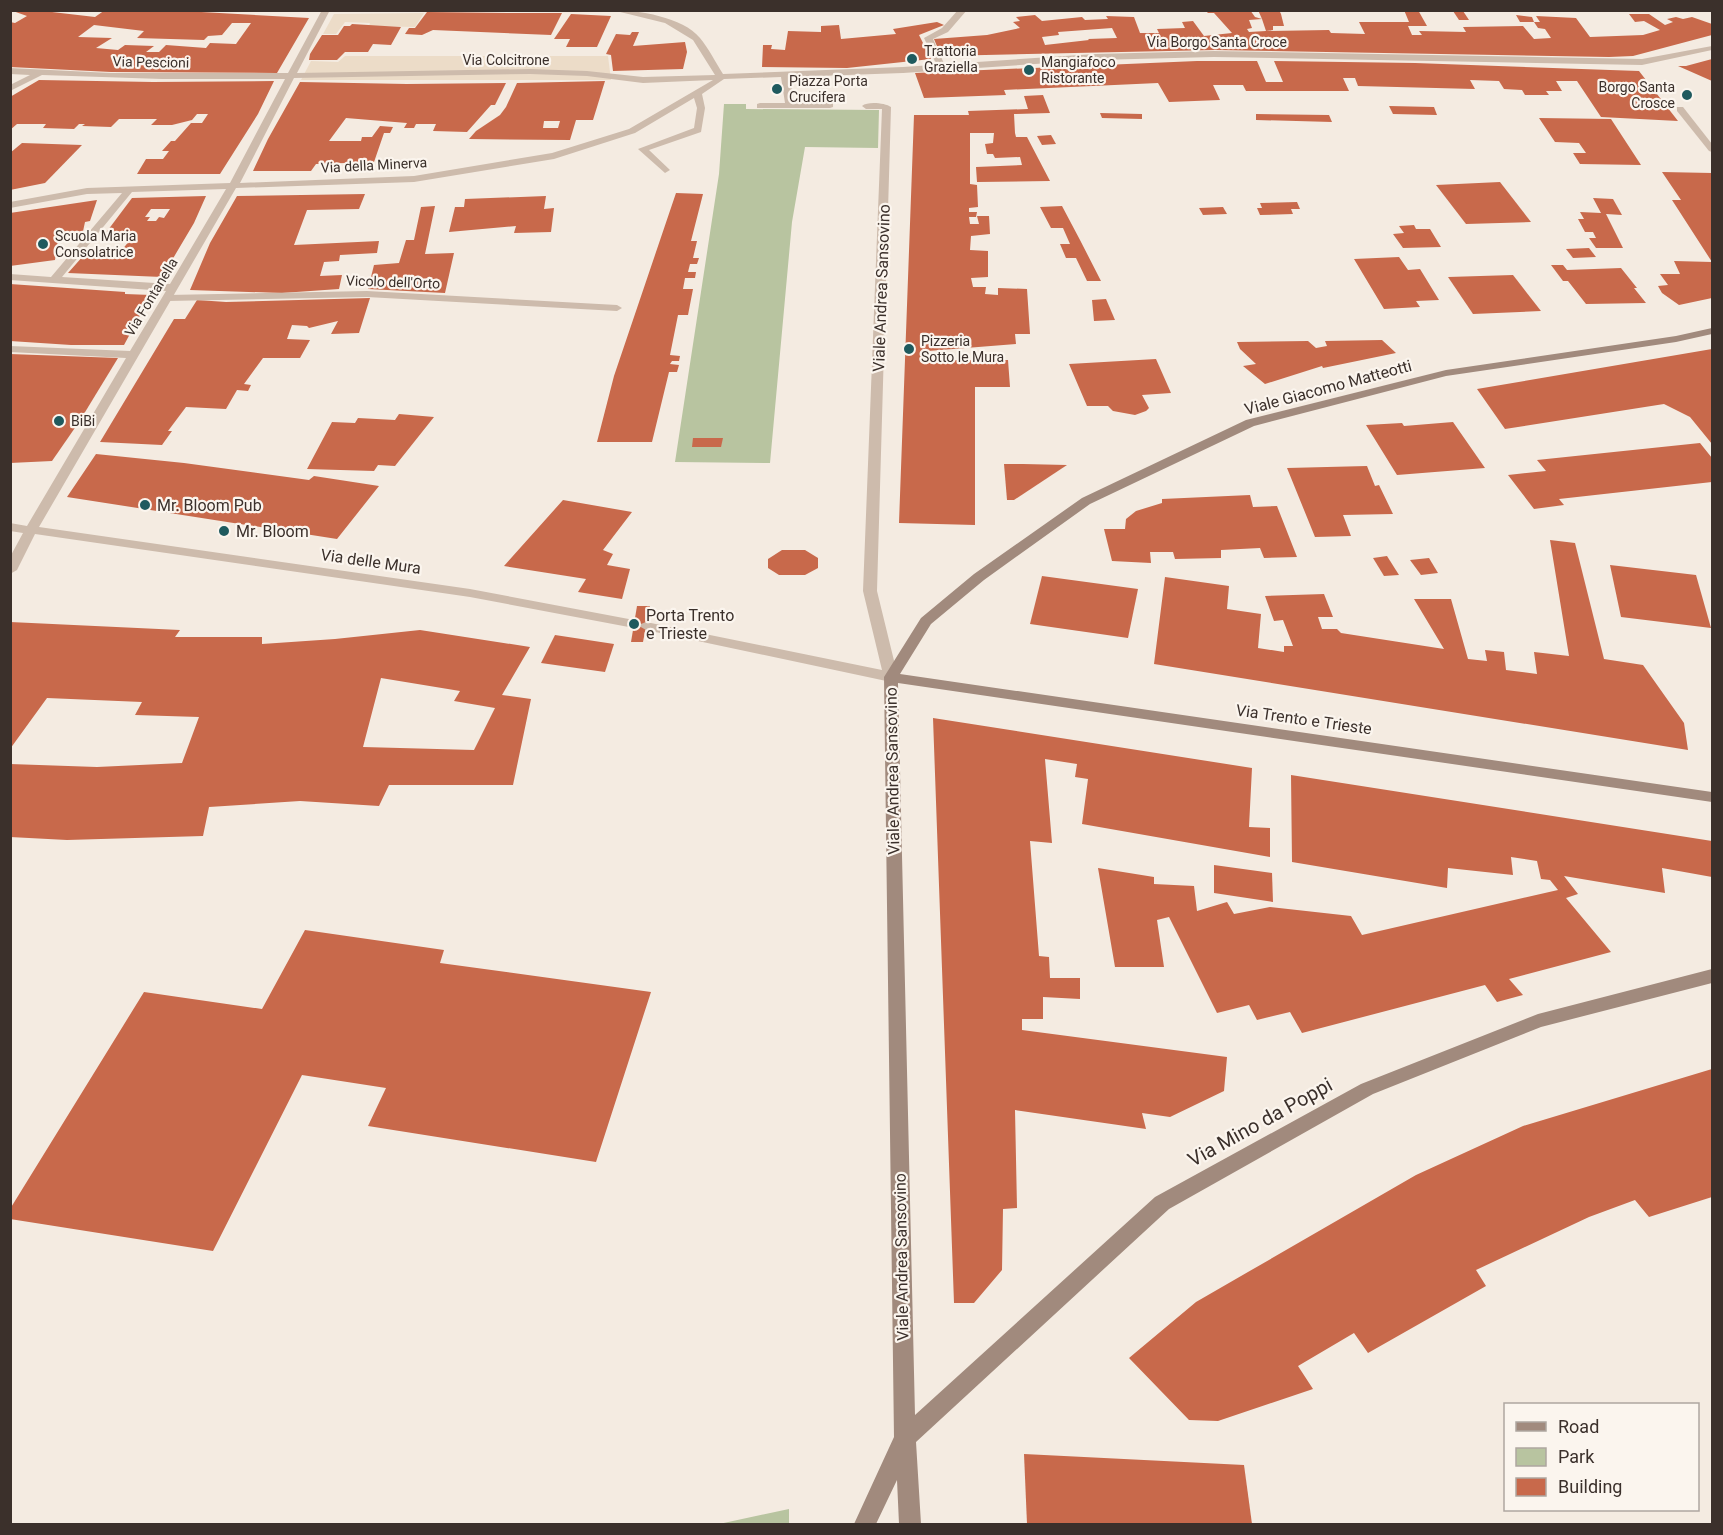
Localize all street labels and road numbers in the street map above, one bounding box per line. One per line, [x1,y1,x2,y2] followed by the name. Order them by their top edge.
[1147,34,1287,50] street label: Via Borgo Santa Croce
[463,52,549,68] street label: Via Colcitrone
[113,53,189,71] street label: Via Pescioni
[320,154,428,176] street label: Via della Minerva
[869,204,894,372] street label: Viale Andrea Sansovino
[121,255,181,339] street label: Via Fontanella
[346,272,440,292] street label: Vicolo dell'Orto
[1242,356,1414,419] street label: Viale Giacomo Matteotti
[320,545,422,578] street label: Via delle Mura
[882,687,903,855] street label: Viale Andrea Sansovino
[1235,701,1373,738] street label: Via Trento e Trieste
[1184,1072,1336,1172] street label: Via Mino da Poppi
[891,1173,912,1341] street label: Viale Andrea Sansovino

